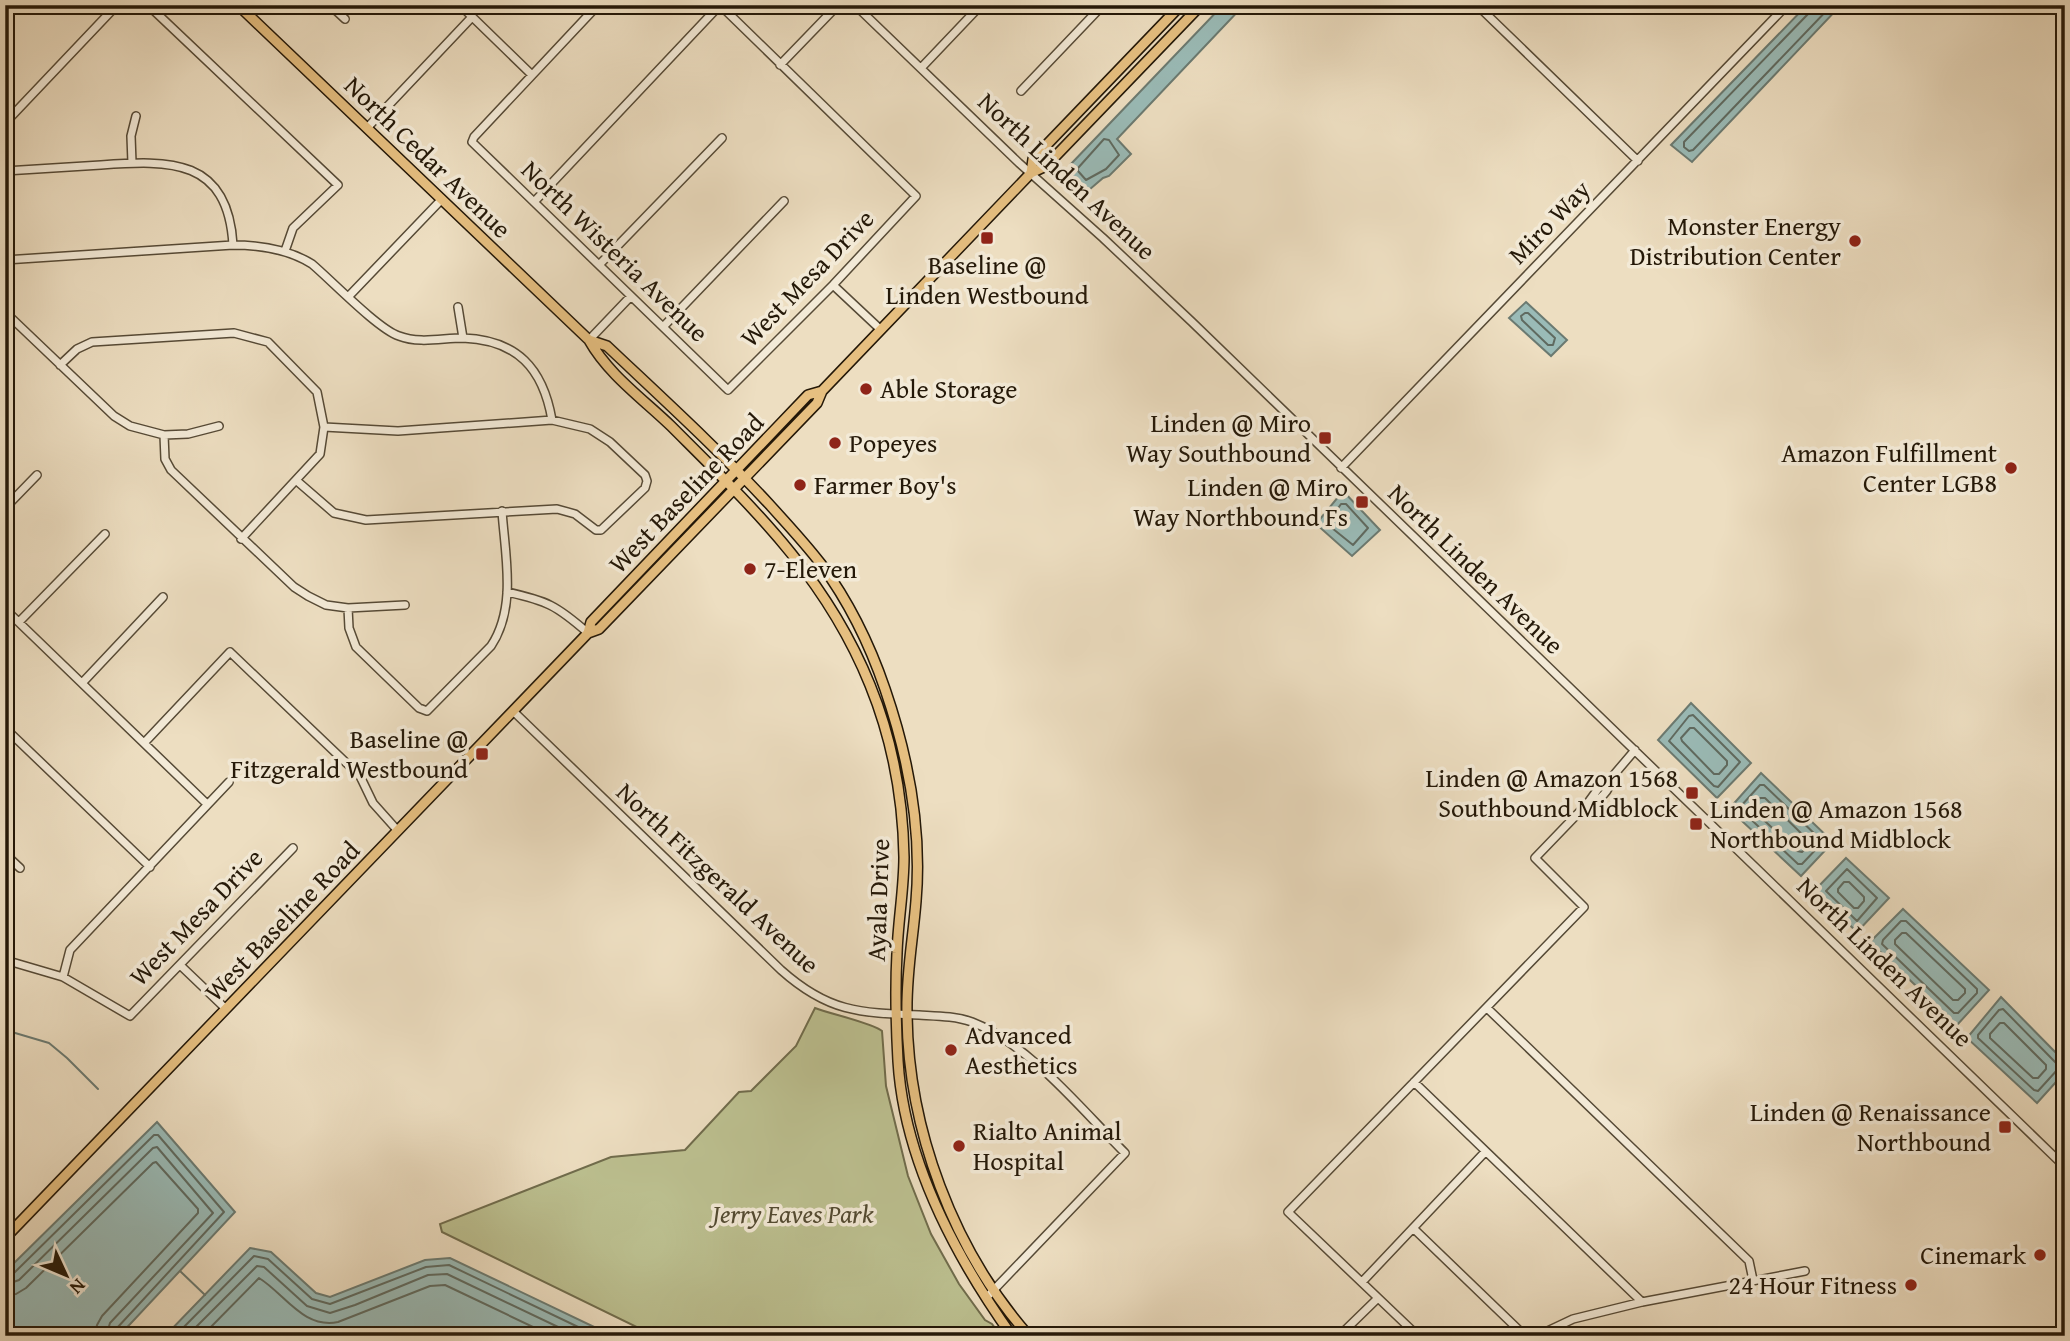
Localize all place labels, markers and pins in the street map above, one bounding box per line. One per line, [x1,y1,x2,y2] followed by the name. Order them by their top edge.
[1630,206,1841,275] place label: Monster Energy Distribution Center
[979,230,995,246] marker: Baseline @ Linden Westbound
[1847,233,1863,249] marker: Monster Energy Distribution Center
[885,245,1089,314] place label: Baseline @ Linden Westbound
[880,369,1017,408] place label: Able Storage
[858,381,874,397] marker: Able Storage
[1126,403,1311,472] place label: Linden @ Miro Way Southbound
[849,423,937,462] place label: Popeyes
[1317,430,1333,446] marker: Linden @ Miro Way Southbound
[1781,433,1997,502] place label: Amazon Fulfillment Center LGB8
[827,435,843,451] marker: Popeyes
[2003,460,2019,476] marker: Amazon Fulfillment Center LGB8
[814,465,957,504] place label: Farmer Boy's
[1133,467,1348,536] place label: Linden @ Miro Way Northbound Fs
[792,477,808,493] marker: Farmer Boy's
[1354,494,1370,510] marker: Linden @ Miro Way Northbound Fs
[764,549,858,588] place label: 7-Eleven
[742,561,758,577] marker: 7-Eleven
[231,719,468,788] place label: Baseline @ Fitzgerald Westbound
[474,746,490,762] marker: Baseline @ Fitzgerald Westbound
[1425,758,1679,827] place label: Linden @ Amazon 1568 Southbound Midblock
[1684,785,1700,801] marker: Linden @ Amazon 1568 Southbound Midblock
[1710,789,1963,858] place label: Linden @ Amazon 1568 Northbound Midblock
[1688,816,1704,832] marker: Linden @ Amazon 1568 Northbound Midblock
[965,1015,1078,1084] place label: Advanced Aesthetics
[943,1042,959,1058] marker: Advanced Aesthetics
[1750,1092,1991,1161] place label: Linden @ Renaissance Northbound
[973,1111,1122,1180] place label: Rialto Animal Hospital
[1997,1119,2013,1135] marker: Linden @ Renaissance Northbound
[951,1138,967,1154] marker: Rialto Animal Hospital
[1920,1235,2027,1274] place label: Cinemark
[2032,1247,2048,1263] marker: Cinemark
[1729,1265,1897,1304] place label: 24 Hour Fitness
[1903,1277,1919,1293] marker: 24 Hour Fitness

